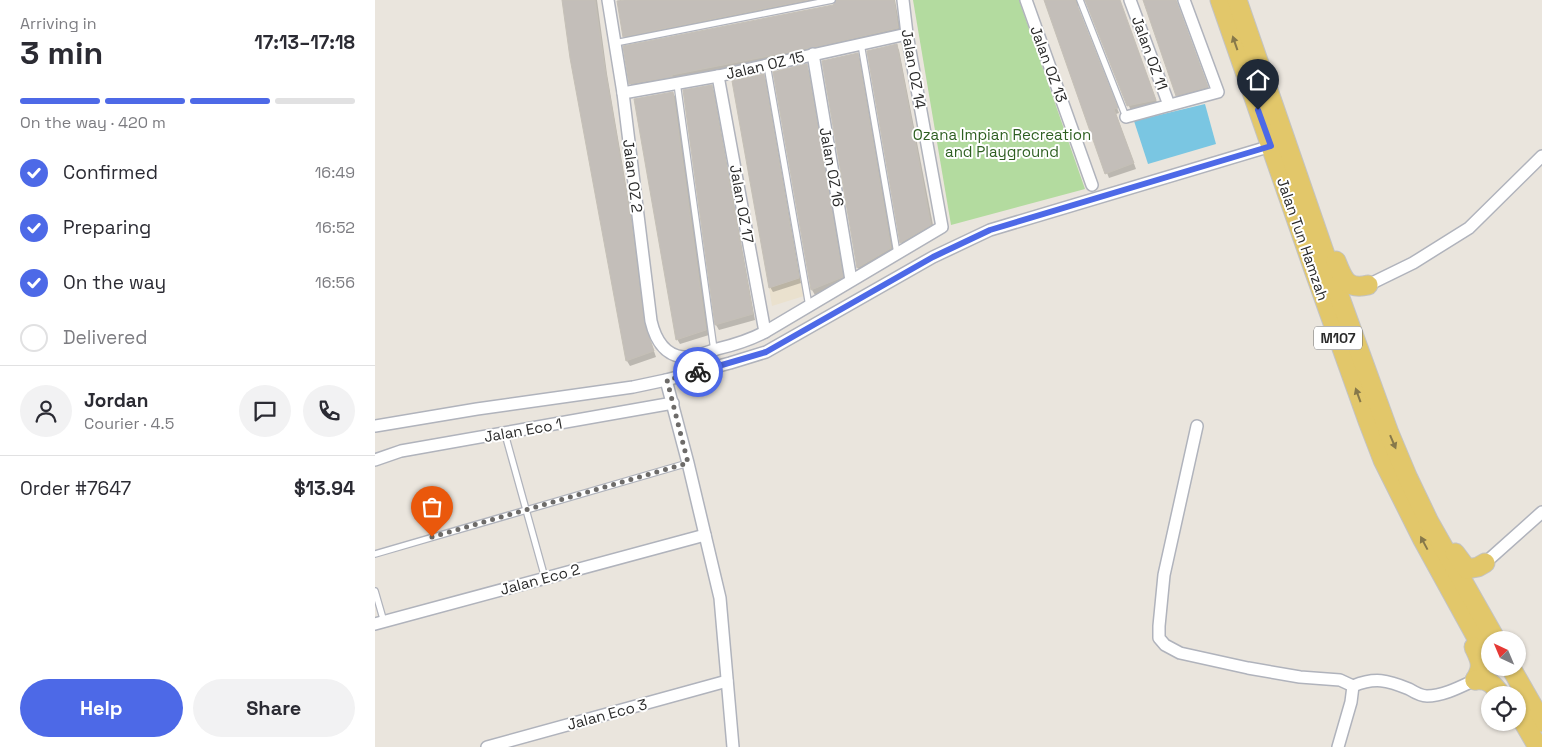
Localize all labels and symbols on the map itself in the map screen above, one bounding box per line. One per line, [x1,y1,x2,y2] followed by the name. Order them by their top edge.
[1128,13,1172,93] street label: Jalan OZ 11
[1026,23,1072,105] street label: Jalan OZ 13
[898,28,930,110] street label: Jalan OZ 14
[1231,35,1239,50] one-way arrow
[724,47,806,83] street label: Jalan OZ 15
[1237,59,1279,110] pin
[913,125,1091,161] park label: Ozana Impian Recreation and Playground
[816,126,848,208] street label: Jalan OZ 16
[619,138,647,214] street label: Jalan OZ 2
[726,163,758,245] street label: Jalan OZ 17
[1273,175,1333,303] street label: Jalan Tun Hamzah
[1314,326,1362,349] road number: M107
[673,347,723,397] courier
[1354,387,1361,402] one-way arrow
[482,414,564,446] street label: Jalan Eco 1
[1389,435,1397,449] one-way arrow
[411,486,453,537] pin
[1420,536,1428,550] one-way arrow
[498,559,582,599] street label: Jalan Eco 2
[1481,631,1526,676] north arrow
[565,694,649,734] street label: Jalan Eco 3

